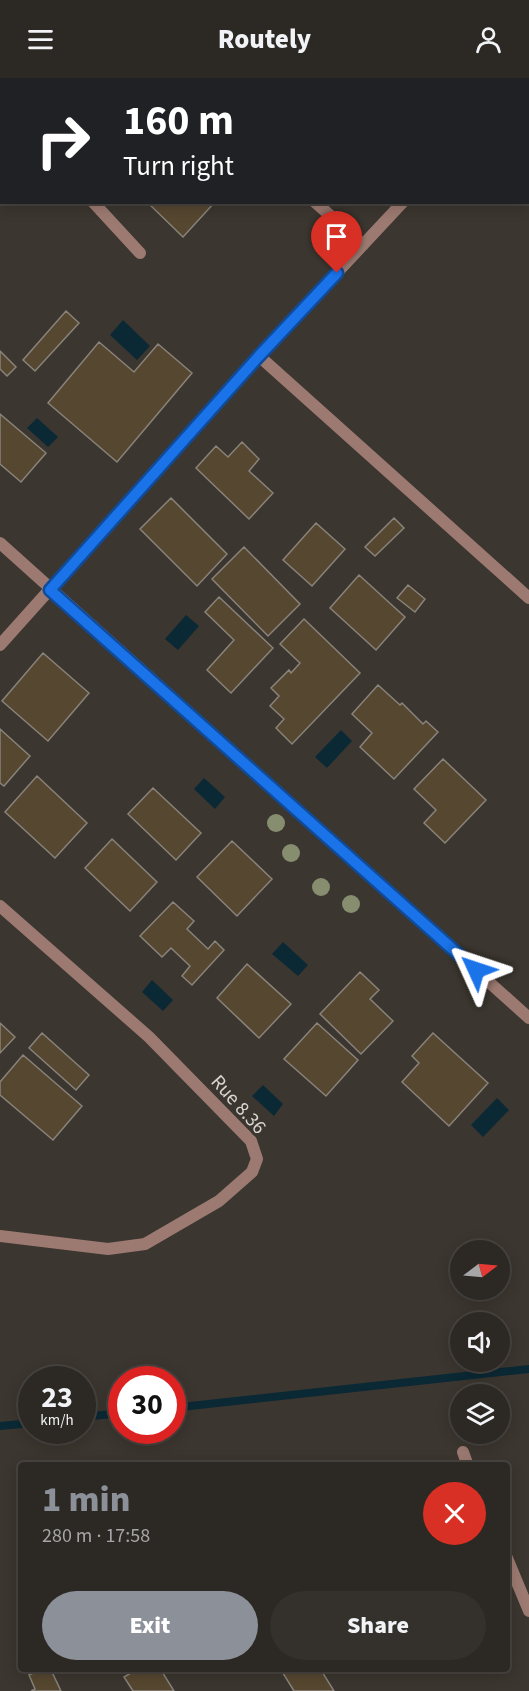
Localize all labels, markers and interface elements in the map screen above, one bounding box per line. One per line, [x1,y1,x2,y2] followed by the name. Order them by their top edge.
[218,20,311,59] text: Routely
[24,23,57,56] icon: menu
[472,23,505,56] icon: person
[123,91,234,151] text: 160 m
[24,102,102,180] icon: right
[123,147,234,186] text: Turn right
[311,211,362,273] pin
[320,220,353,253] icon: arrive
[444,938,508,1002] position arrow
[204,1069,272,1140] street label: Rue 8.36
[450,1240,510,1300] north arrow
[450,1240,510,1444] map controls
[450,1312,510,1372] button: sound
[108,1366,186,1444] speed limit sign: 30
[41,1376,73,1419] text: 23
[450,1384,510,1444] button: layers
[40,1410,74,1431] text: km/h
[42,1474,130,1525] text: 1 min
[423,1482,486,1545] button: close
[42,1522,150,1550] text: 280 m · 17:58
[42,1591,258,1660] button: Exit
[270,1591,486,1660] button: Share

